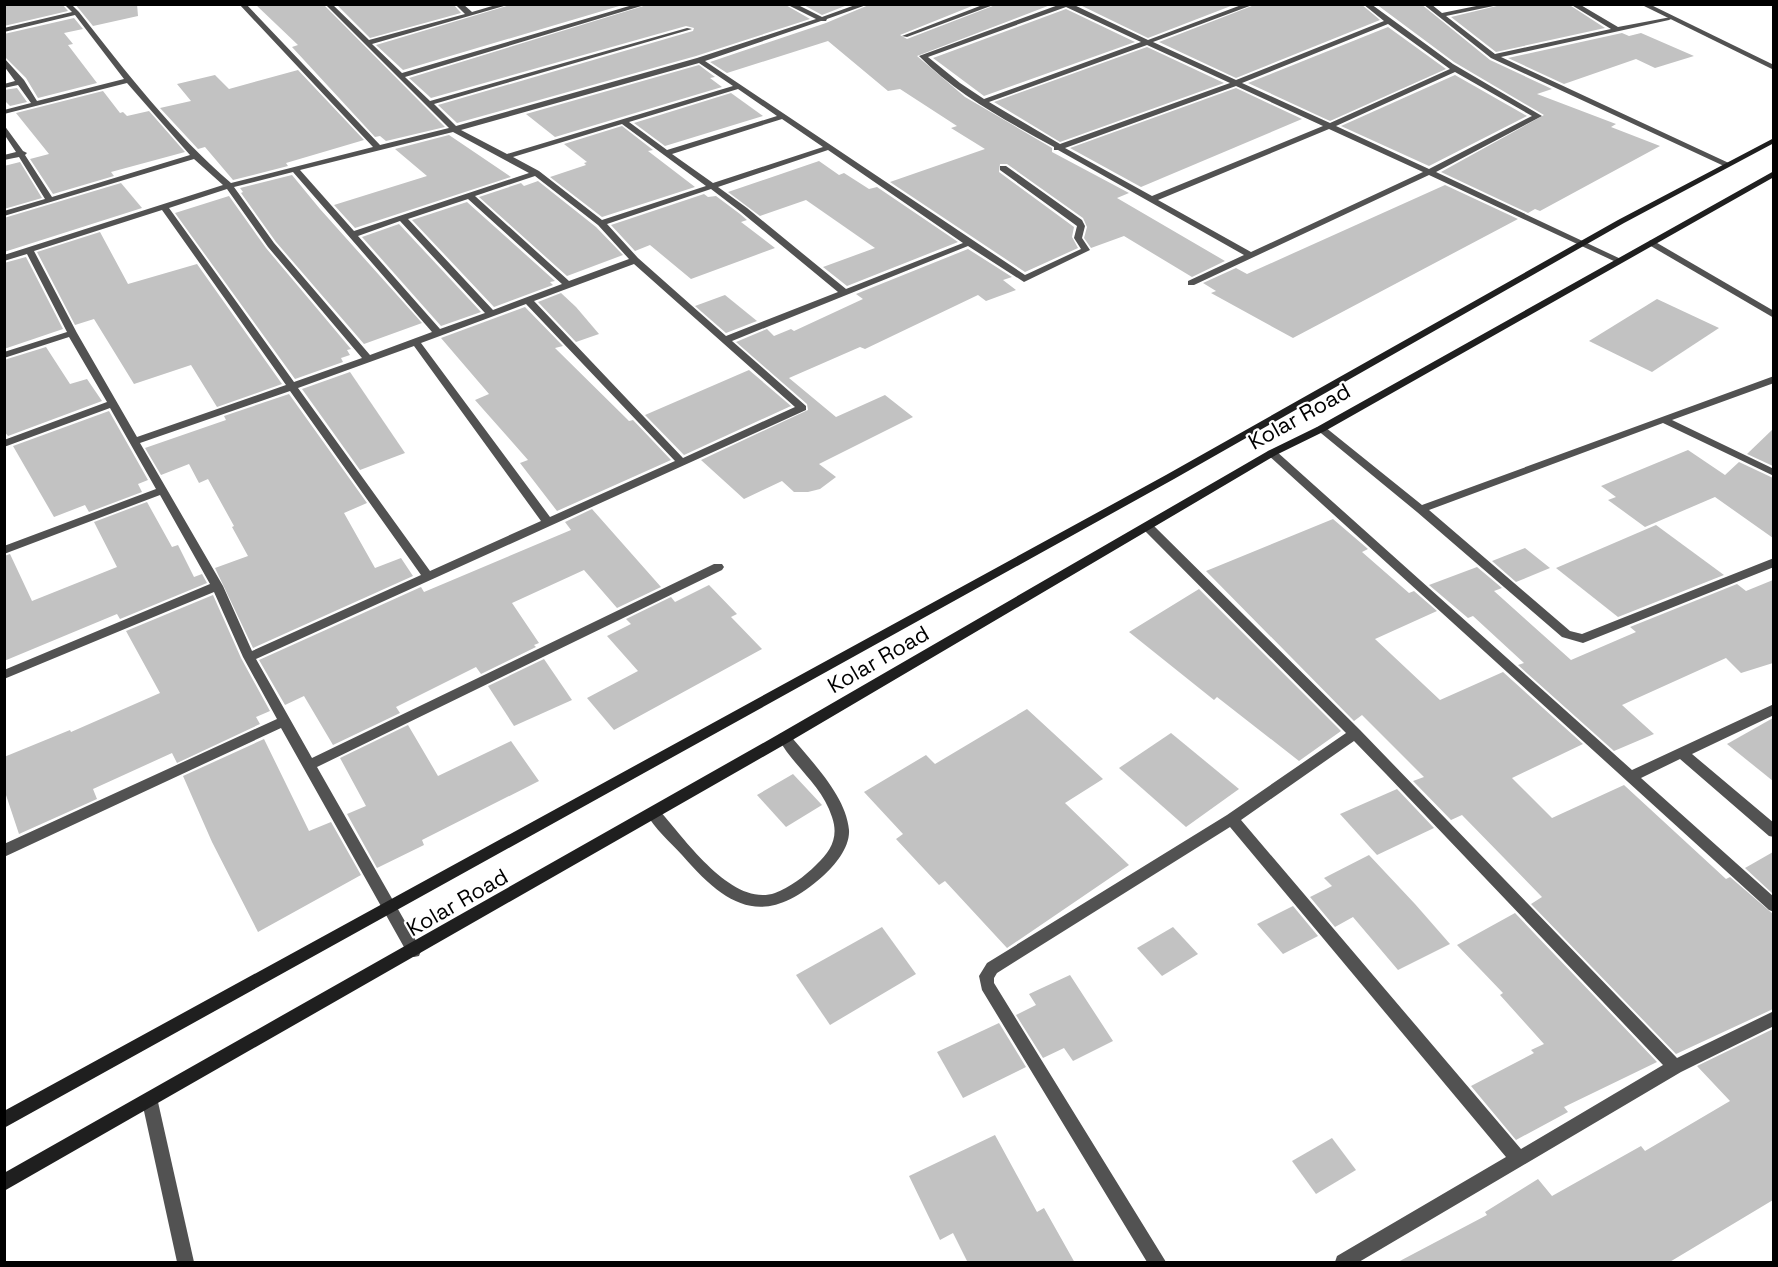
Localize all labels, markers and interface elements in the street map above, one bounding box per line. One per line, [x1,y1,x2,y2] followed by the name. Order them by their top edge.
[1243,376,1355,456] street label: Kolar Road
[822,619,934,699] street label: Kolar Road
[401,862,513,942] street label: Kolar Road

